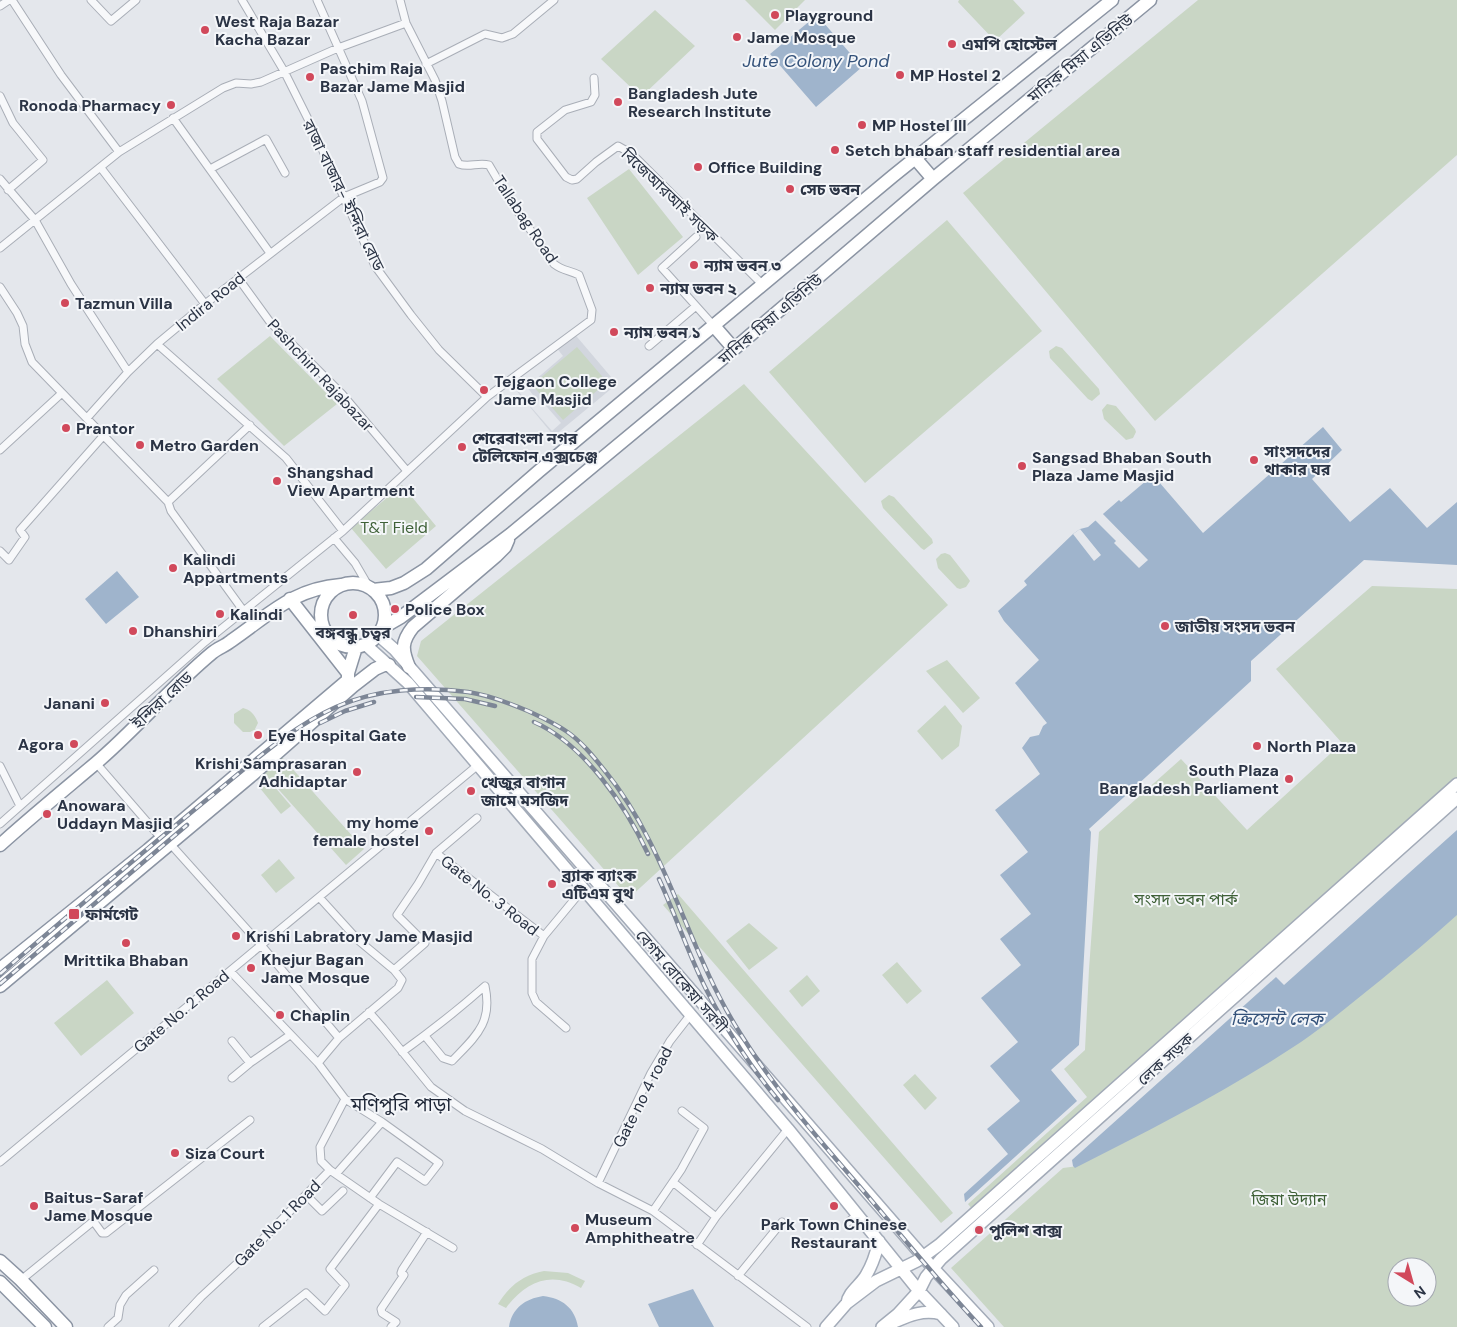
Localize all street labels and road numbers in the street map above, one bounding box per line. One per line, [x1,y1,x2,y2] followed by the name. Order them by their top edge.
[1022,9,1138,108] street label: মানিক মিয়া এভিনিউ
[297,115,390,275] street label: রাজা বাজার- ইন্দিরা রোড
[616,143,723,248] street label: বিজেআরআই সড়ক
[489,171,563,267] street label: Tallabag Road
[171,267,249,336] street label: Indira Road
[713,269,827,370] street label: মানিক মিয়া এভিনিউ
[263,314,378,436] street label: Pashchim Rajabazar
[127,667,198,734] street label: ইন্দিরা রোড
[436,851,543,940] street label: Gate No. 3 Road
[631,925,733,1038] street label: বেগম রোকেয়া সরণী
[129,965,234,1058] street label: Gate No. 2 Road
[1133,1028,1199,1090] street label: লেক সড়ক
[608,1043,677,1151] street label: Gate no 4 road
[229,1175,325,1271] street label: Gate No. 1 Road

